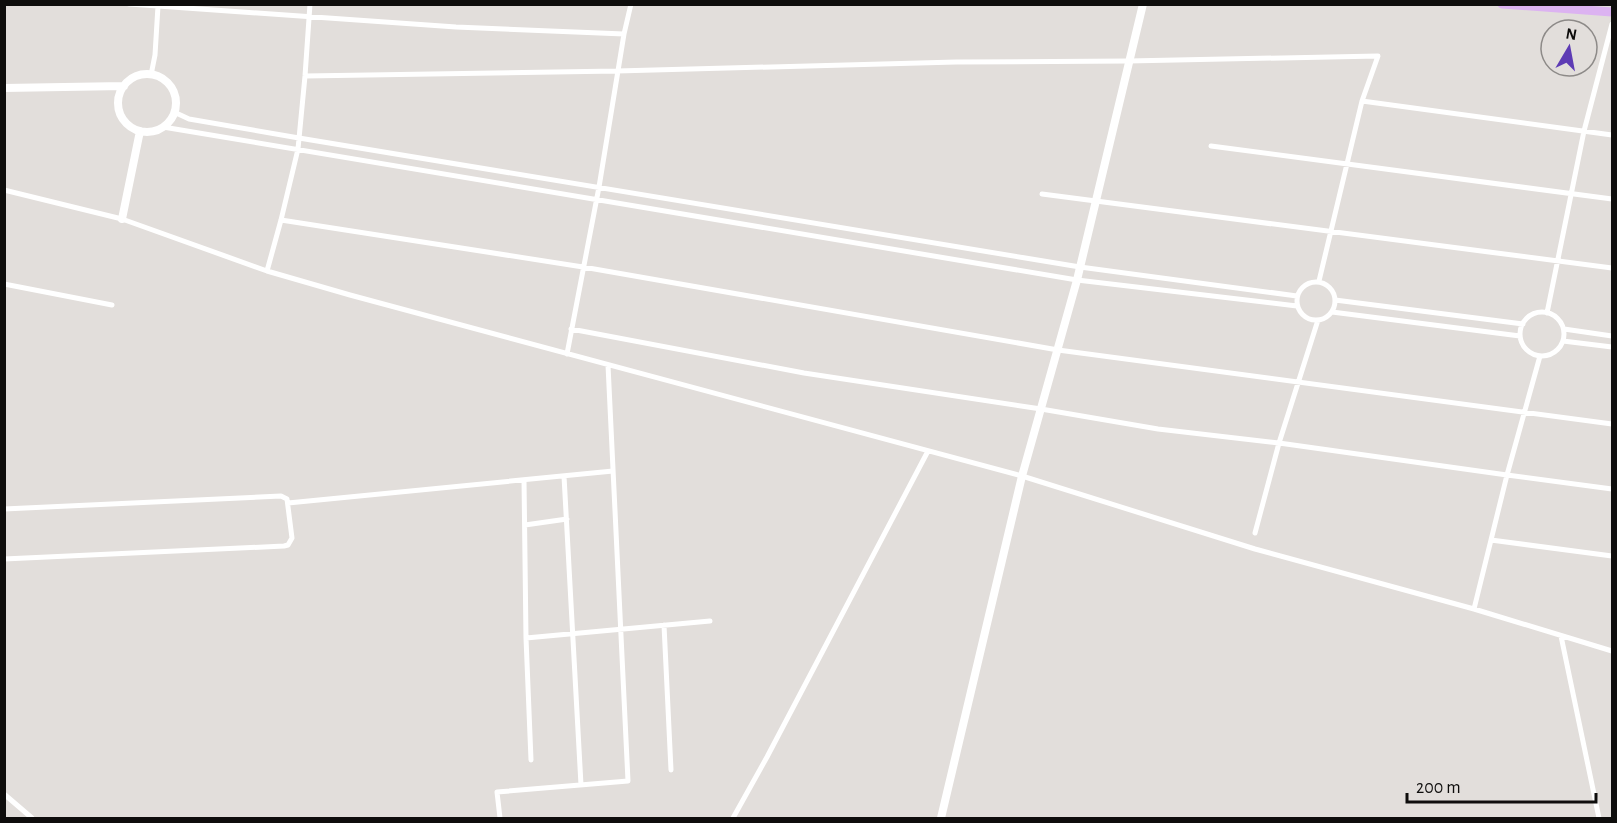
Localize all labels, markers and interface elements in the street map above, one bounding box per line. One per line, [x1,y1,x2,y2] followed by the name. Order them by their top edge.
[1539,18,1599,78] north arrow
[1565,25,1578,43] text: N
[1407,766,1596,804] scale bar
[1416,779,1461,797] text: 200 m

